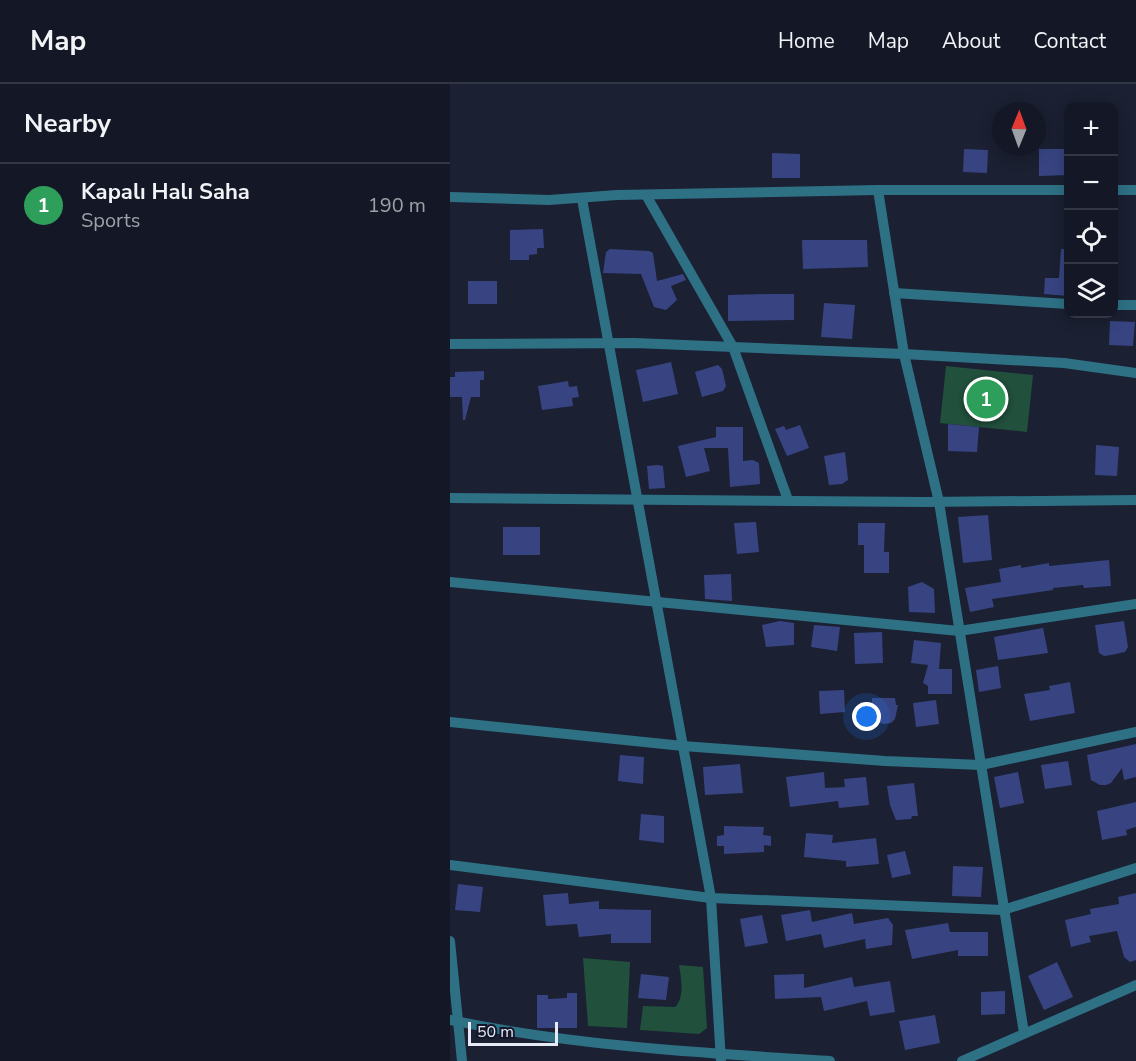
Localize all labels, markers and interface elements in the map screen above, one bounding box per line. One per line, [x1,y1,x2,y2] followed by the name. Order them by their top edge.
[30,22,86,60] text: Map
[778,27,835,55] text: Home
[868,27,909,55] text: Map
[942,27,1000,55] text: About
[1033,27,1106,55] text: Contact
[992,102,1046,156] north arrow
[1064,102,1118,318] map controls
[1064,102,1118,156] button: +
[24,106,111,141] text: Nearby
[1064,156,1118,210] button: −
[81,177,250,207] text: Kapalı Halı Saha
[38,192,50,219] text: 1
[368,192,426,219] text: 190 m
[81,207,140,234] text: Sports
[1064,210,1118,264] button: locate
[1064,264,1118,318] button: layers
[966,376,1006,422] pin: 1
[852,702,881,731] your location
[468,1019,558,1046] scale bar
[477,1021,514,1043] text: 50 m

